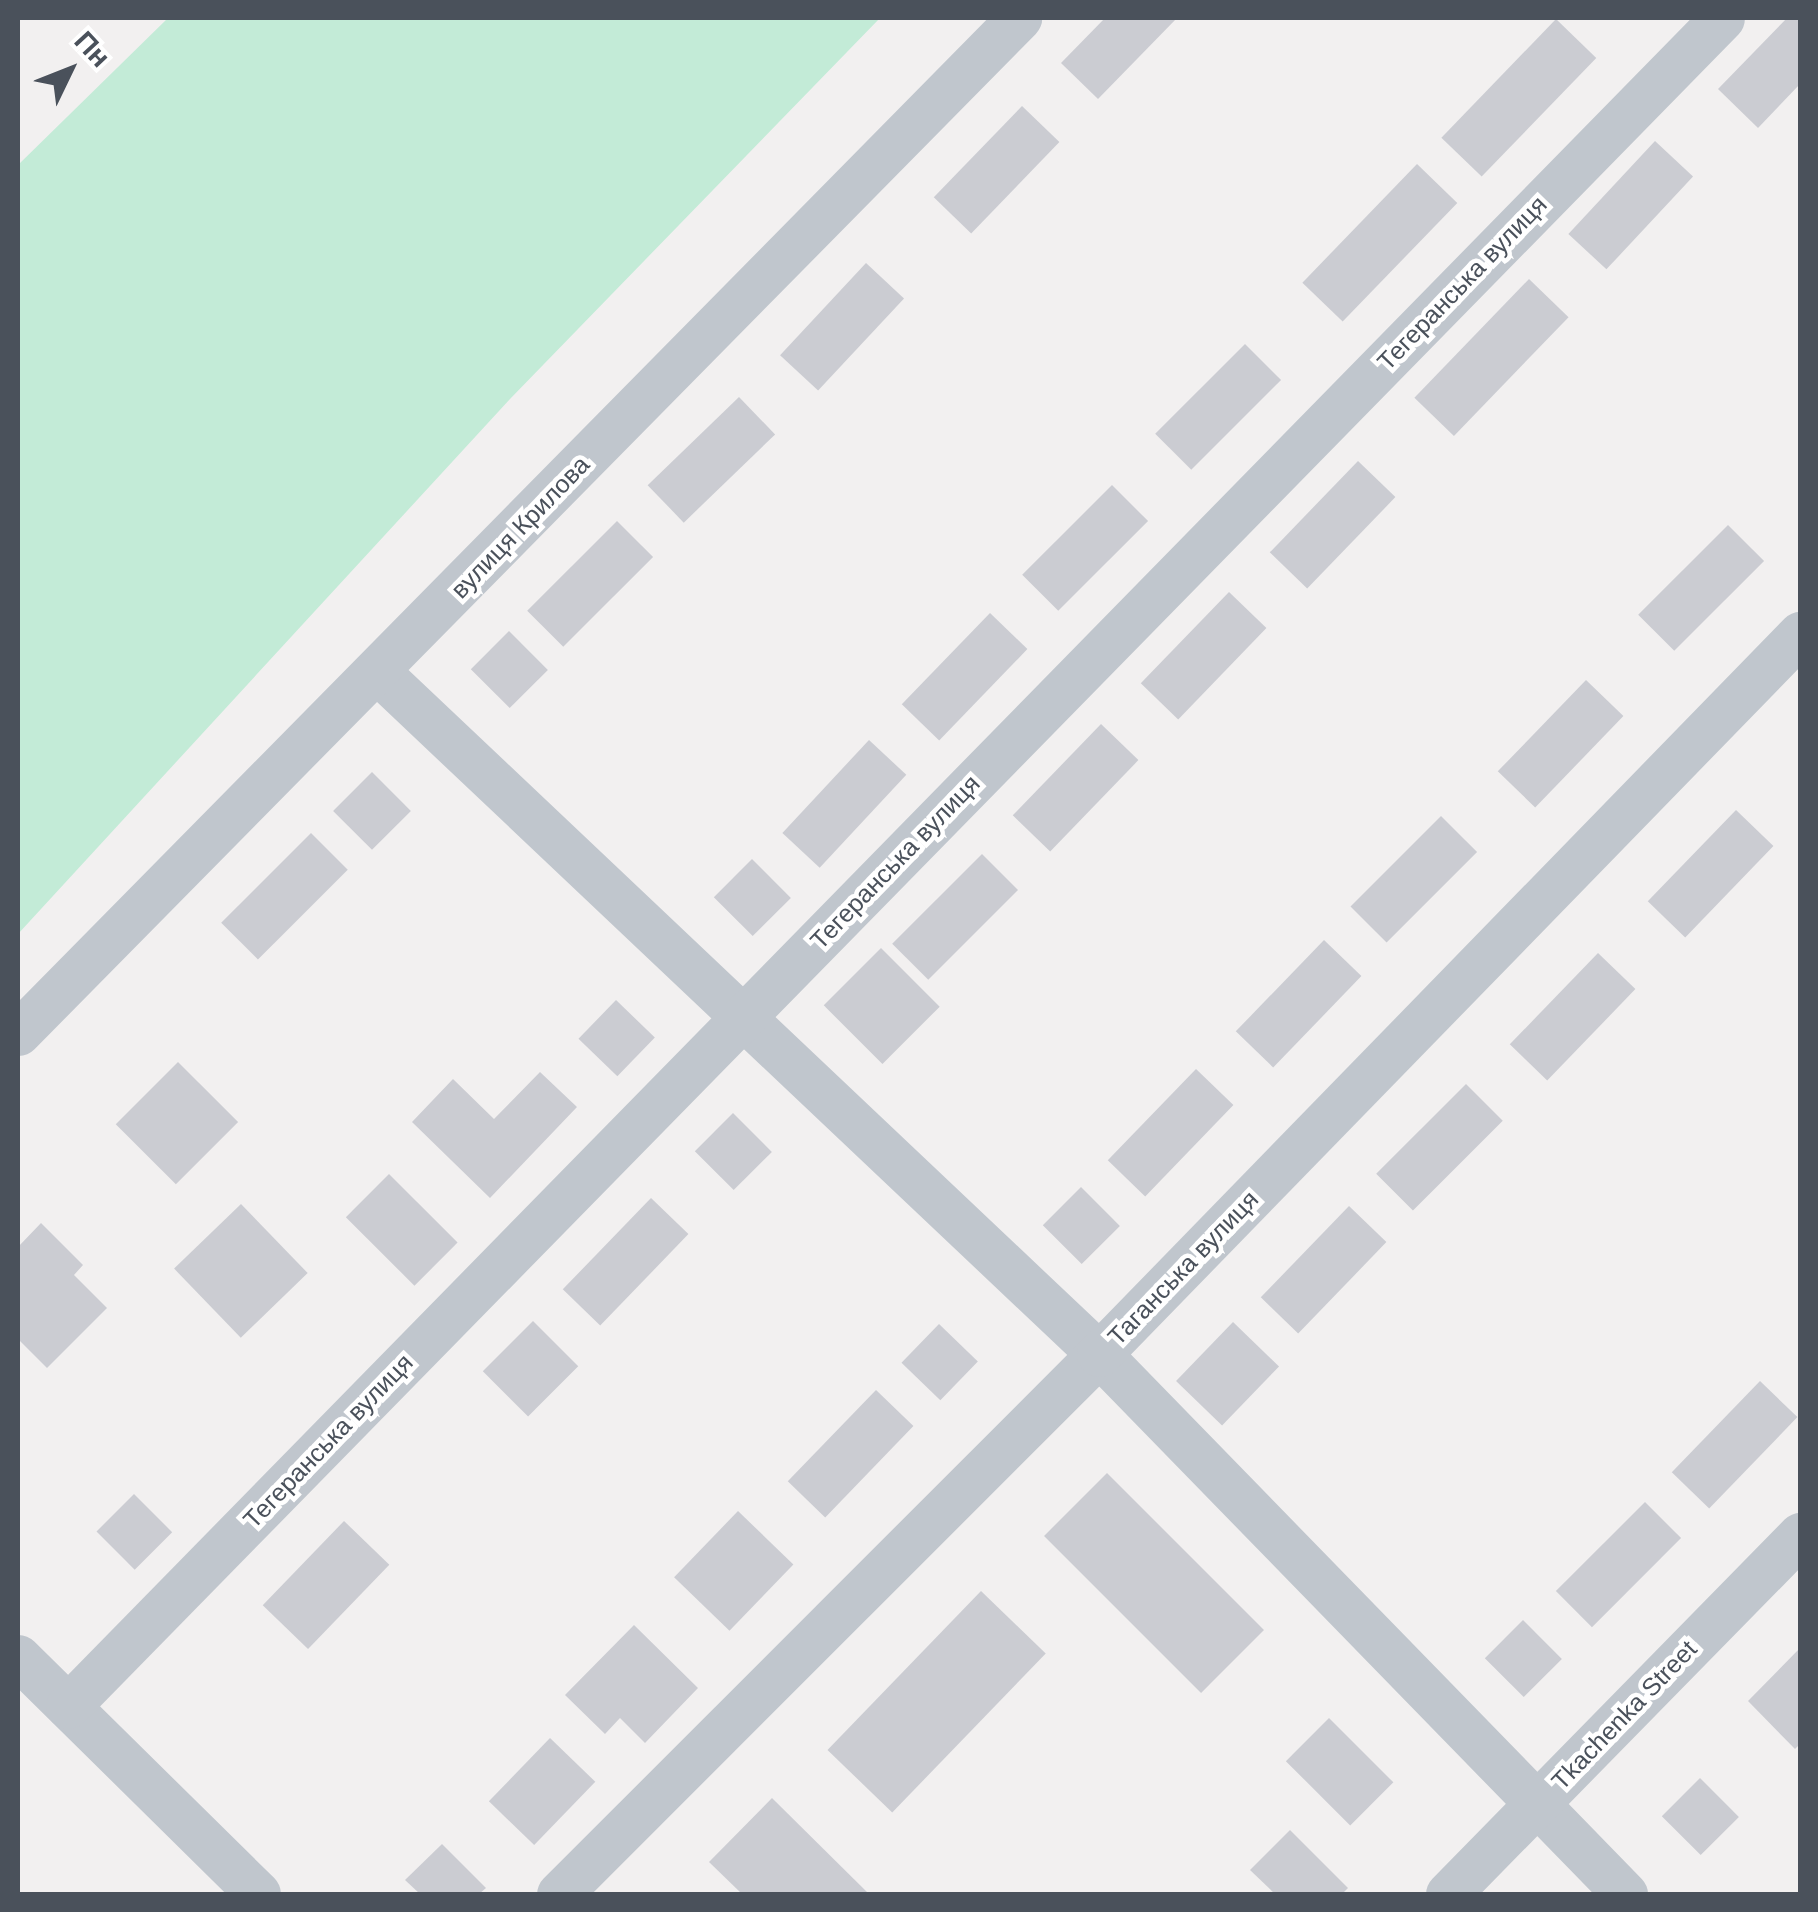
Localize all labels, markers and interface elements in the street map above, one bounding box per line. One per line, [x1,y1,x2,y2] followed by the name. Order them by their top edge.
[20,20,120,120] north arrow
[68,25,116,73] text: Пн
[1371,190,1553,376] street label: Тегеранська вулиця
[445,450,595,604] street label: вулиця Крилова
[804,769,986,955] street label: Тегеранська вулиця
[1102,1184,1264,1352] street label: Таганська вулиця
[237,1348,419,1534] street label: Тегеранська вулиця
[1545,1634,1703,1796] street label: Tkachenka Street

